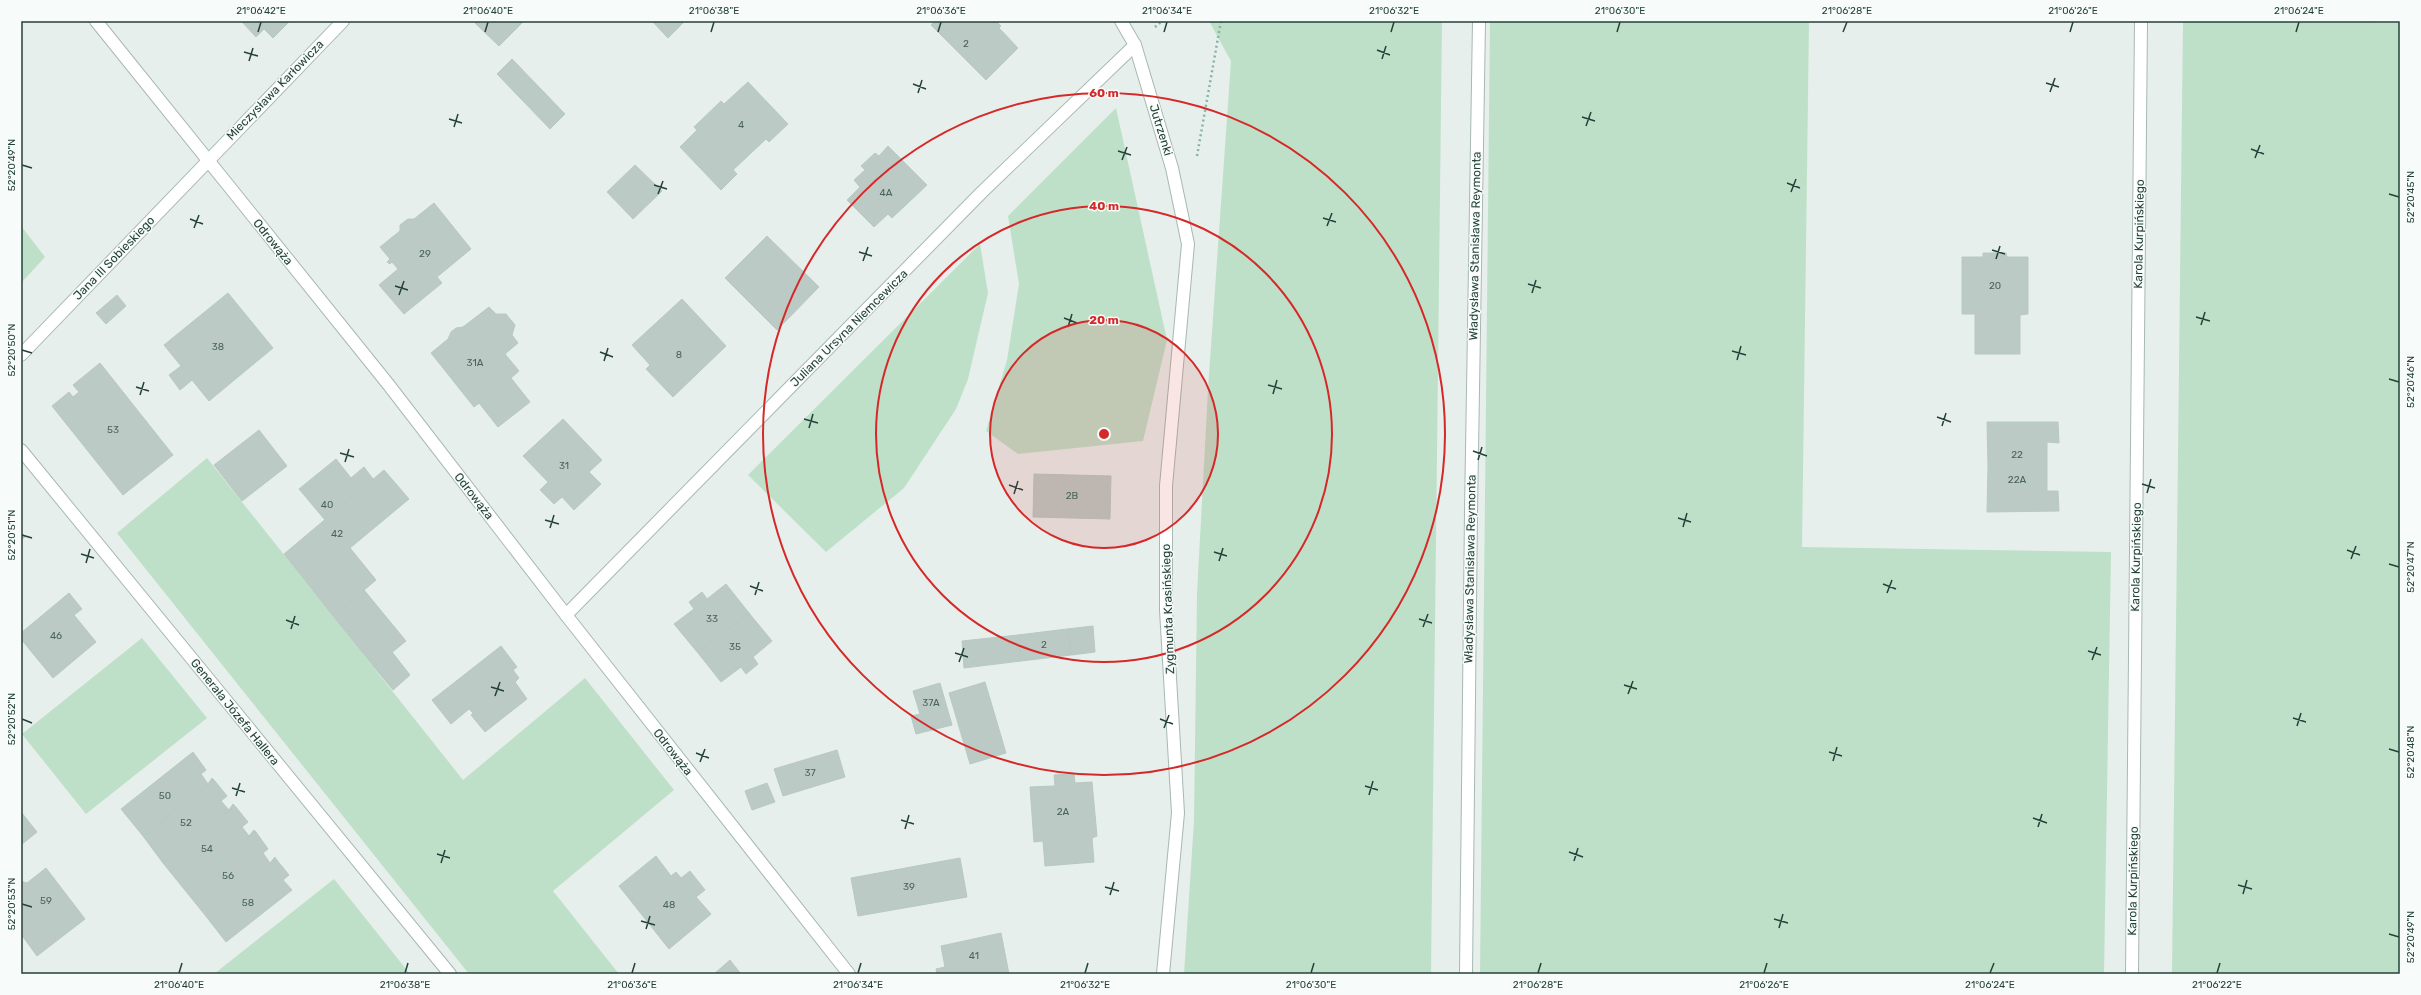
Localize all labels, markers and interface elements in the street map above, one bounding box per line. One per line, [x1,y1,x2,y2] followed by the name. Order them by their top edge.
[236,5,286,17] text: 21°06'42"E
[463,5,513,17] text: 21°06'40"E
[689,5,739,17] text: 21°06'38"E
[916,5,966,17] text: 21°06'36"E
[1142,5,1192,17] text: 21°06'34"E
[1369,5,1419,17] text: 21°06'32"E
[1595,5,1645,17] text: 21°06'30"E
[1822,5,1872,17] text: 21°06'28"E
[2048,5,2098,17] text: 21°06'26"E
[2274,5,2324,17] text: 21°06'24"E
[224,37,326,143] street label: Mieczysława Karłowicza
[963,38,969,50] house number: 2
[1089,86,1119,100] text: 60 m
[1147,103,1175,158] street label: Jutrzenki
[738,119,744,131] house number: 4
[6,139,18,191] text: 52°20'49"N
[1466,151,1484,341] street label: Władysława Stanisława Reymonta
[2405,171,2417,223] text: 52°20'45"N
[2131,179,2147,289] street label: Karola Kurpińskiego
[880,187,893,199] house number: 4A
[1089,199,1119,213] text: 40 m
[70,213,158,303] street label: Jana III Sobieskiego
[250,216,296,268] street label: Odrowąża
[419,248,431,260] house number: 29
[787,266,911,390] street label: Juliana Ursyna Niemcewicza
[1989,280,2001,292] house number: 20
[1089,313,1119,327] text: 20 m
[6,323,18,377] text: 52°20'50"N
[212,341,224,353] house number: 38
[676,349,682,361] house number: 8
[2405,356,2417,408] text: 52°20'46"N
[467,357,484,369] house number: 31A
[107,424,119,436] house number: 53
[1097,427,1111,441] centre of rings
[2011,449,2023,461] house number: 22
[559,460,569,472] house number: 31
[451,470,497,522] street label: Odrowąża
[1461,474,1479,664] street label: Władysława Stanisława Reymonta
[2008,474,2027,486] house number: 22A
[1066,490,1079,502] house number: 2B
[321,499,333,511] house number: 40
[2128,502,2144,612] street label: Karola Kurpińskiego
[6,510,18,560] text: 52°20'51"N
[331,528,343,540] house number: 42
[2405,541,2417,593] text: 52°20'47"N
[1159,543,1177,674] street label: Zygmunta Krasińskiego
[706,613,718,625] house number: 33
[50,630,62,642] house number: 46
[1041,639,1047,651] house number: 2
[729,641,741,653] house number: 35
[188,656,282,768] street label: Generała Józefa Hallera
[6,693,18,745] text: 52°20'52"N
[922,697,940,709] house number: 37A
[650,726,696,778] street label: Odrowąża
[2405,726,2417,778] text: 52°20'48"N
[804,767,816,779] house number: 37
[159,790,171,802] house number: 50
[1057,806,1070,818] house number: 2A
[180,817,192,829] house number: 52
[2125,826,2141,936] street label: Karola Kurpińskiego
[201,843,213,855] house number: 54
[222,870,234,882] house number: 56
[6,878,18,930] text: 52°20'53"N
[903,881,915,893] house number: 39
[40,895,52,907] house number: 59
[242,897,254,909] house number: 58
[663,899,675,911] house number: 48
[2405,911,2417,963] text: 52°20'49"N
[969,950,979,962] house number: 41
[154,979,204,991] text: 21°06'40"E
[380,979,430,991] text: 21°06'38"E
[607,979,657,991] text: 21°06'36"E
[833,979,883,991] text: 21°06'34"E
[1060,979,1110,991] text: 21°06'32"E
[1286,979,1336,991] text: 21°06'30"E
[1513,979,1563,991] text: 21°06'28"E
[1739,979,1789,991] text: 21°06'26"E
[1965,979,2015,991] text: 21°06'24"E
[2192,979,2242,991] text: 21°06'22"E

